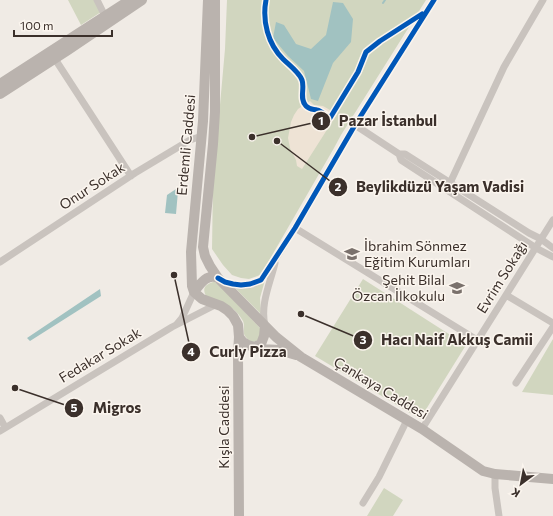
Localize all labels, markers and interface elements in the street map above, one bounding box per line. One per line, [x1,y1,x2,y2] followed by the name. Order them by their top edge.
[14,12,112,38] scale bar
[20,18,54,32] text: 100 m
[173,94,198,196] street label: Erdemli Caddesi
[311,107,446,134] callout: Pazar İstanbul
[339,111,437,129] text: Pazar İstanbul
[318,113,324,127] text: 1
[56,158,128,213] street label: Onur Sokak
[328,174,532,201] callout: Beylikdüzü Yaşam Vadisi
[356,177,524,195] text: Beylikdüzü Yaşam Vadisi
[335,179,342,193] text: 2
[364,237,470,270] place label: İbrahim Sönmez Eğitim Kurumları
[473,237,531,316] street label: Evrim Sokağı
[343,245,361,263] school or university icon: İbrahim Sönmez Eğitim Kurumları
[352,271,445,304] place label: Şehit Bilal Özcan İlkokulu
[448,279,466,297] school or university icon: Şehit Bilal Özcan İlkokulu
[56,323,144,386] street label: Fedakar Sokak
[353,326,541,353] callout: Hacı Naif Akkuş Camii
[381,330,533,348] text: Hacı Naif Akkuş Camii
[360,332,367,346] text: 3
[181,338,295,365] callout: Curly Pizza
[209,342,287,360] text: Curly Pizza
[187,344,195,358] text: 4
[331,353,432,422] street label: Çankaya Caddesi
[215,385,232,469] street label: Kışla Caddesi
[64,394,149,421] callout: Migros
[93,398,141,416] text: Migros
[71,400,78,414] text: 5
[501,464,541,504] north arrow
[508,485,522,500] text: K

